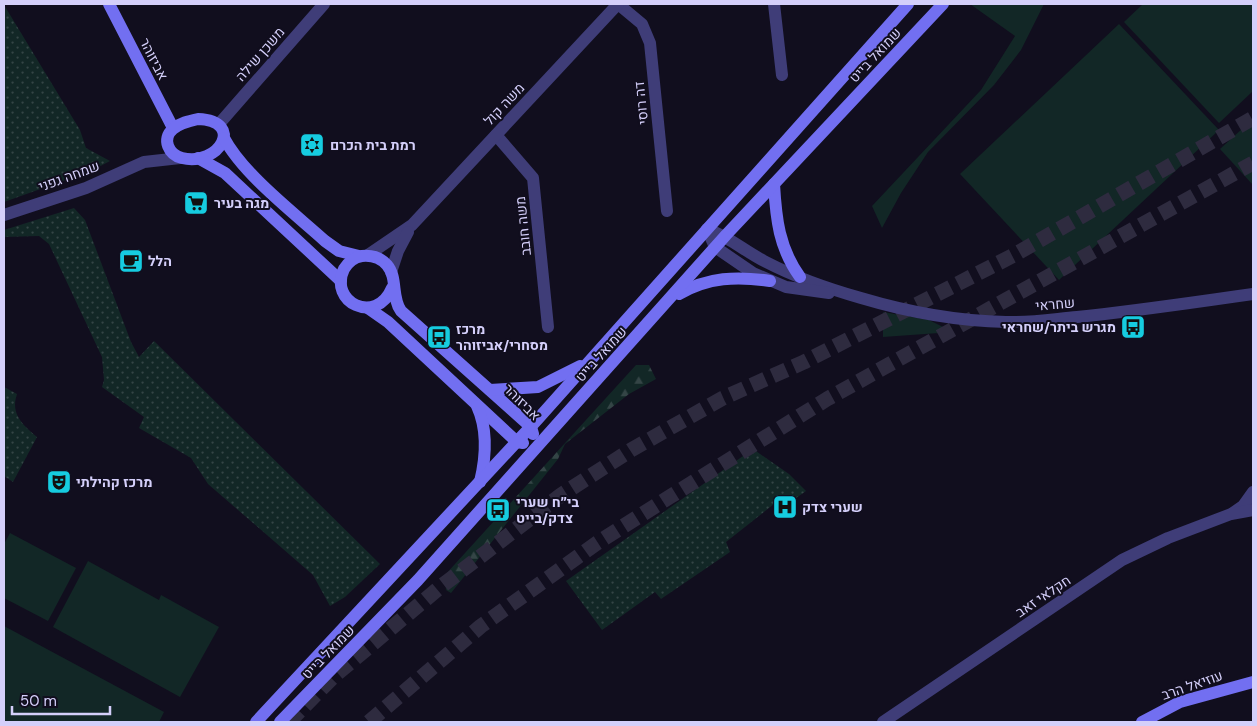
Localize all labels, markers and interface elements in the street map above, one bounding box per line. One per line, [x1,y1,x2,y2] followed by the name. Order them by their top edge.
[232,23,288,85] street label: משכן שילה
[845,24,905,86] street label: שמואל בייט
[136,35,172,83] street label: אביזוהר
[480,79,528,129] street label: משה קול
[630,80,652,126] street label: דה רוסי
[299,132,325,158] synagogue icon: רמת בית הכרם
[330,136,416,154] place label: רמת בית הכרם
[36,157,102,195] street label: שמחה גפני
[183,190,209,216] supermarket icon: מגה בעיר
[214,194,269,212] place label: מגה בעיר
[511,196,535,256] street label: משה חובב
[118,248,144,274] cafe icon: הלל
[148,252,172,270] place label: הלל
[1034,293,1076,315] street label: שחראי
[1120,314,1146,340] bus stop icon: מגרש ביתר/שחראי
[1002,318,1116,336] place label: מגרש ביתר/שחראי
[456,320,548,354] place label: מרכז מסחרי/אביזוהר
[571,323,631,385] street label: שמואל בייט
[426,324,452,350] bus stop icon: מרכז מסחרי/אביזוהר
[500,380,544,424] street label: אביזוהר
[46,469,72,495] theatre icon: מרכז קהילתי
[76,473,153,491] place label: מרכז קהילתי
[516,493,580,527] place label: בי״ח שערי צדק/בייט
[772,494,798,520] hospital icon: שערי צדק
[485,497,511,523] bus stop icon: בי״ח שערי צדק/בייט
[802,498,863,516] place label: שערי צדק
[1012,571,1074,621] street label: חקלאי זאב
[298,621,358,683] street label: שמואל בייט
[1159,666,1225,704] street label: עוזיאל הרב
[12,684,110,716] scale bar
[20,691,57,711] text: 50 m

